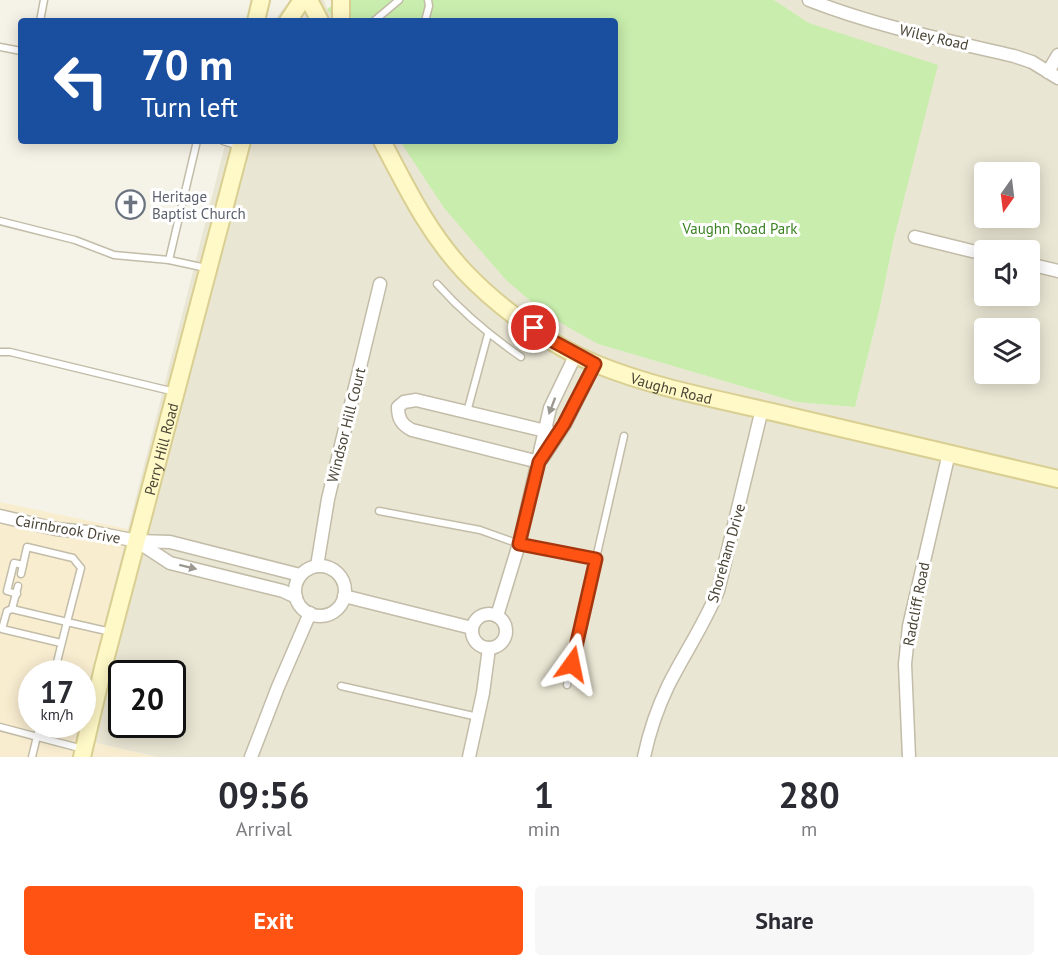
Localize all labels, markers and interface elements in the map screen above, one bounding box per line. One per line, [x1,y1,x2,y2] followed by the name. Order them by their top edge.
[898,20,970,54] street label: Wiley Road
[141,37,233,92] text: 70 m
[42,42,120,120] icon: left
[141,90,238,124] text: Turn left
[974,162,1040,228] north arrow
[974,162,1040,384] map controls
[152,187,246,223] place label: Heritage Baptist Church
[115,189,147,221] church icon: Heritage Baptist Church
[681,219,798,238] park label: Vaughn Road Park
[974,240,1040,306] button: sound
[508,302,559,353] pin
[517,311,550,344] icon: arrive
[974,318,1040,384] button: layers
[323,366,369,484] street label: Windsor Hill Court
[627,367,714,408] street label: Vaughn Road
[547,397,556,415] one-way arrow
[139,401,182,497] street label: Perry Hill Road
[703,501,749,605] street label: Shoreham Drive
[14,510,122,548] street label: Cairnbrook Drive
[899,561,933,647] street label: Radcliff Road
[179,563,198,573] one-way arrow
[540,632,604,696] position arrow
[108,660,186,738] speed limit sign: 20
[40,672,74,711] text: 17
[41,705,73,724] text: km/h
[218,771,310,818] text: 09:56
[534,771,554,818] text: 1
[779,771,840,818] text: 280
[236,816,292,842] text: Arrival
[528,816,560,842] text: min
[801,816,817,842] text: m
[24,886,523,955] button: Exit
[535,886,1034,955] button: Share

